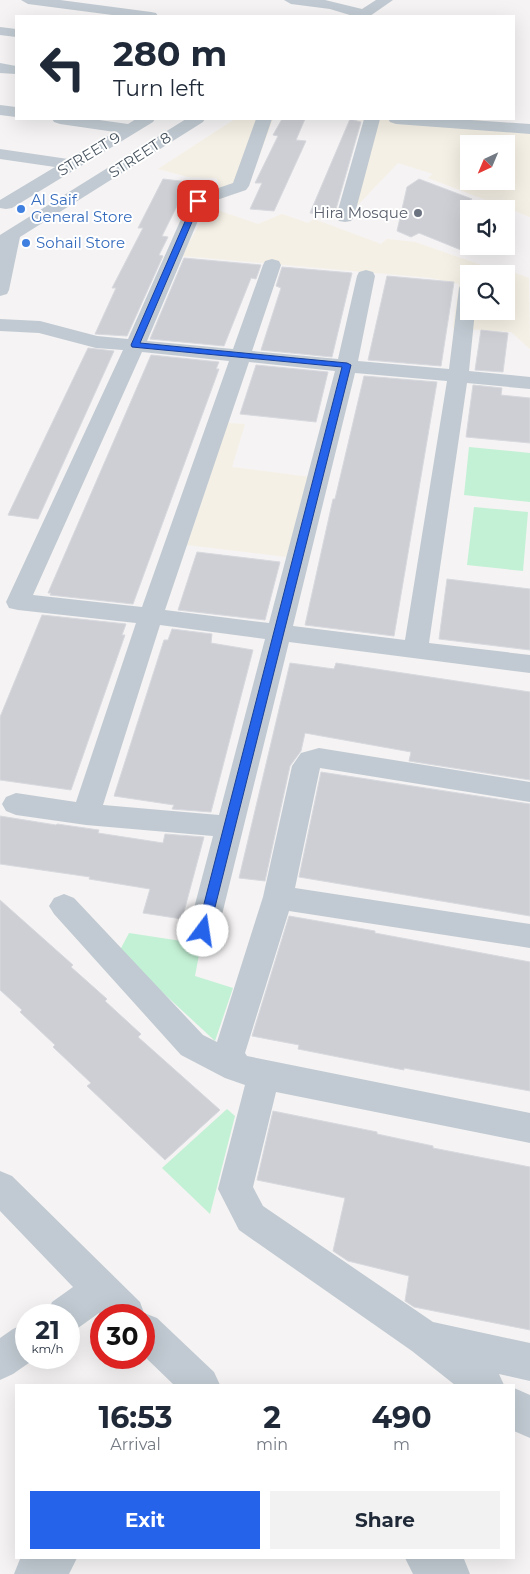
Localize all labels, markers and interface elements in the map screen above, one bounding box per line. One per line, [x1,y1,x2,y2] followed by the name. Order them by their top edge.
[113,32,227,75] text: 280 m
[30,35,95,100] icon: left
[113,75,205,102] text: Turn left
[54,127,124,180] street label: STREET 9
[105,127,175,182] street label: STREET 8
[460,135,515,190] north arrow
[460,135,515,320] map controls
[177,180,219,222] pin
[184,187,212,215] icon: arrive
[31,190,132,226] place label: Al Saif General Store
[460,200,515,255] button: sound
[15,203,27,215] marker: Al Saif General Store
[313,203,408,222] place label: Hira Mosque
[412,207,424,219] marker: Hira Mosque
[36,233,125,252] place label: Sohail Store
[20,237,32,249] marker: Sohail Store
[460,265,515,320] button: search
[176,904,228,956] position arrow
[90,1304,155,1369] speed limit sign: 30
[35,1315,60,1345] text: 21
[31,1341,64,1356] text: km/h
[98,1399,173,1436] text: 16:53
[263,1399,281,1436] text: 2
[372,1399,432,1436] text: 490
[110,1435,161,1454] text: Arrival
[256,1435,288,1454] text: min
[393,1435,410,1454] text: m
[30,1491,260,1549] button: Exit
[270,1491,500,1549] button: Share

